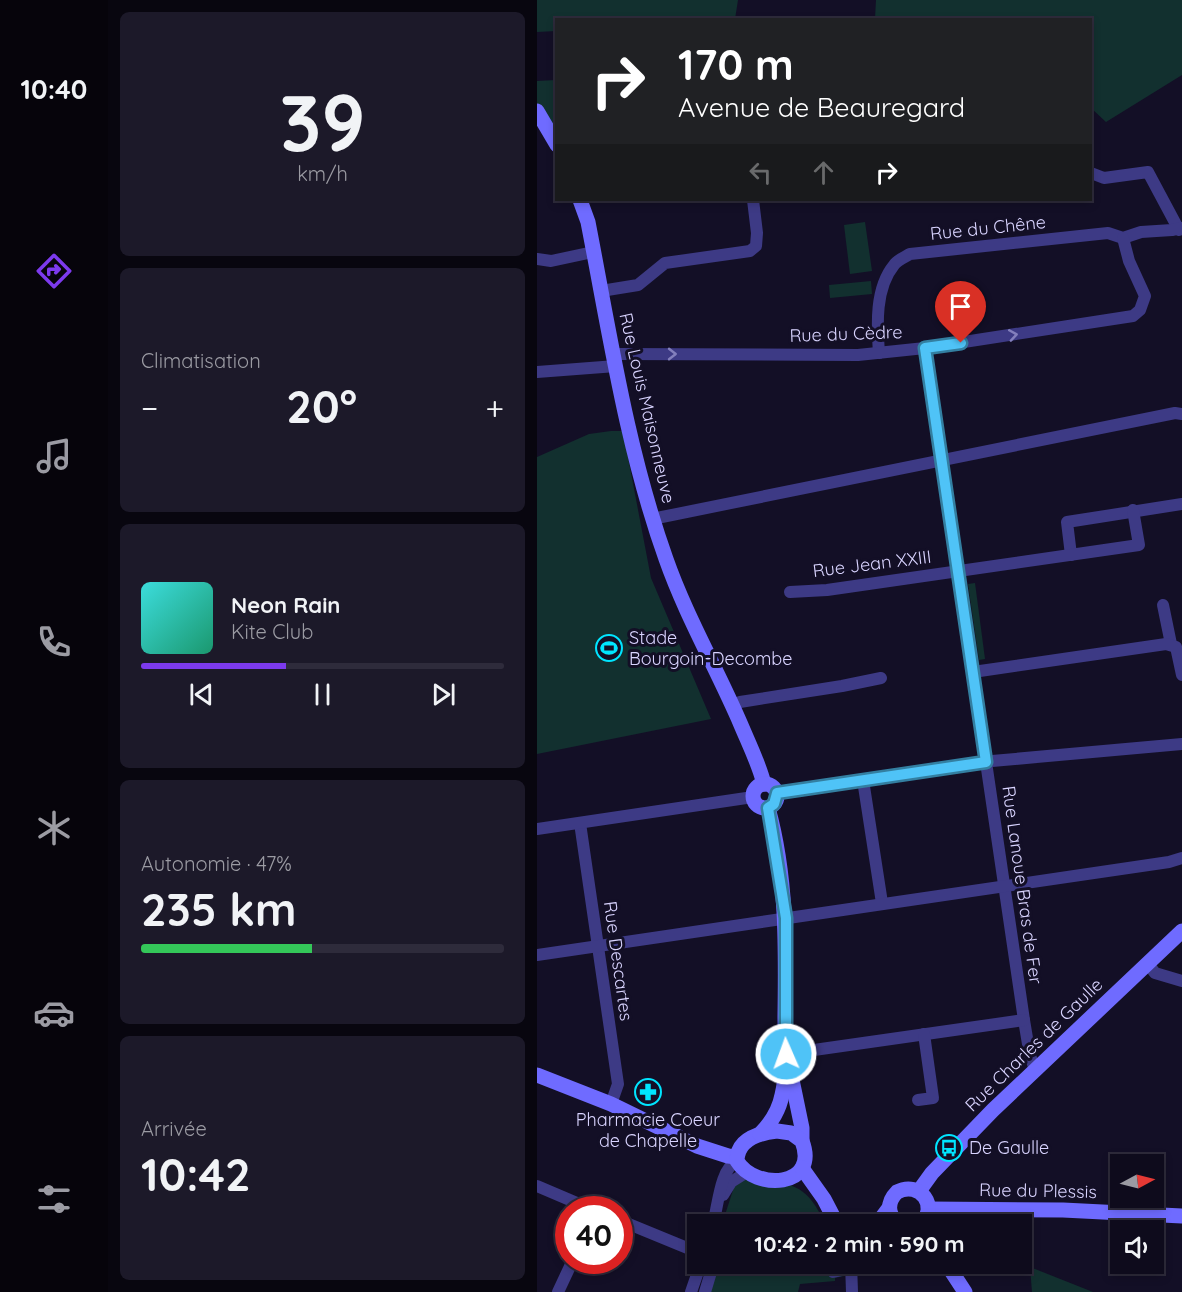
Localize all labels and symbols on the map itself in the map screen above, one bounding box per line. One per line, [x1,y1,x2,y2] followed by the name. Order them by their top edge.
[929,210,1047,245] street label: Rue du Chêne
[935,281,986,343] pin
[614,310,681,505] street label: Rue Louis Maisonneuve
[789,320,903,347] street label: Rue du Cèdre
[1008,329,1018,341] one-way arrow
[668,348,677,360] one-way arrow
[811,545,933,582] street label: Rue Jean XXIII
[629,626,792,670] place label: Stade Bourgoin-Decombe
[594,633,624,663] sports icon: Stade Bourgoin-Decombe
[997,784,1048,986] street label: Rue Lanoue Bras de Fer
[599,900,638,1022] street label: Rue Descartes
[960,973,1107,1116] street label: Rue Charles de Gaulle
[754,1022,818,1086] position arrow
[633,1077,663,1107] pharmacy icon: Pharmacie Coeur de Chapelle
[576,1108,720,1152] place label: Pharmacie Coeur de Chapelle
[934,1133,964,1163] bus stop icon: De Gaulle
[969,1136,1049,1159] place label: De Gaulle
[1110,1154,1164,1208] north arrow
[979,1178,1097,1203] street label: Rue du Plessis
[555,1196,633,1274] speed limit sign: 40

